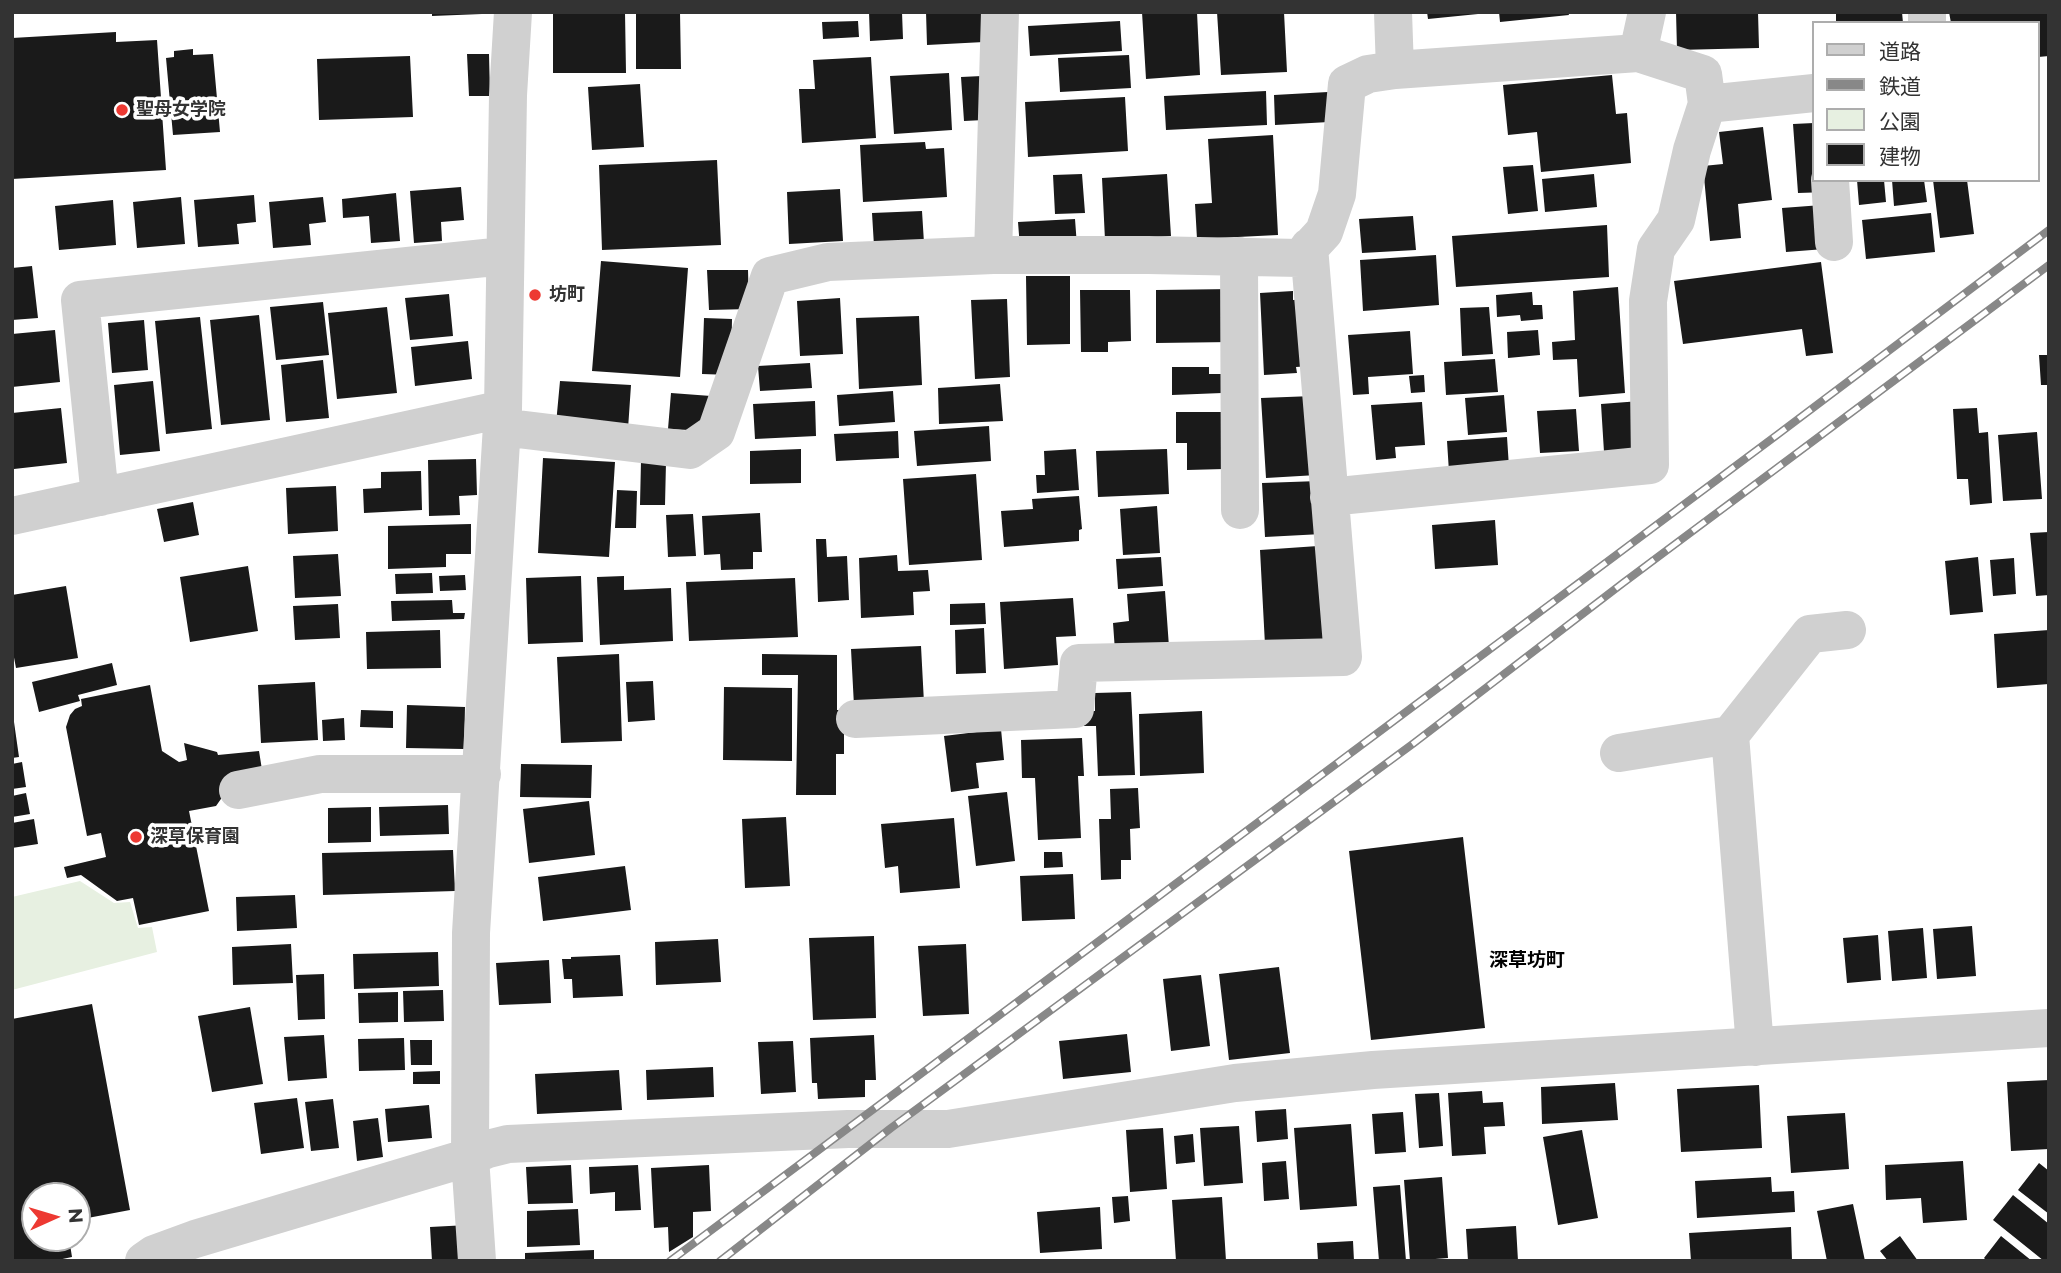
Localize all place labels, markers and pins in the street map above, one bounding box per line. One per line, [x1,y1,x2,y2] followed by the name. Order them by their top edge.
[136,99,226,121] place label: 聖母女学院
[114,102,130,118] marker: 聖母女学院
[549,284,585,306] place label: 坊町
[527,287,543,303] marker: 坊町
[150,826,240,848] place label: 深草保育園
[128,829,144,845] marker: 深草保育園

